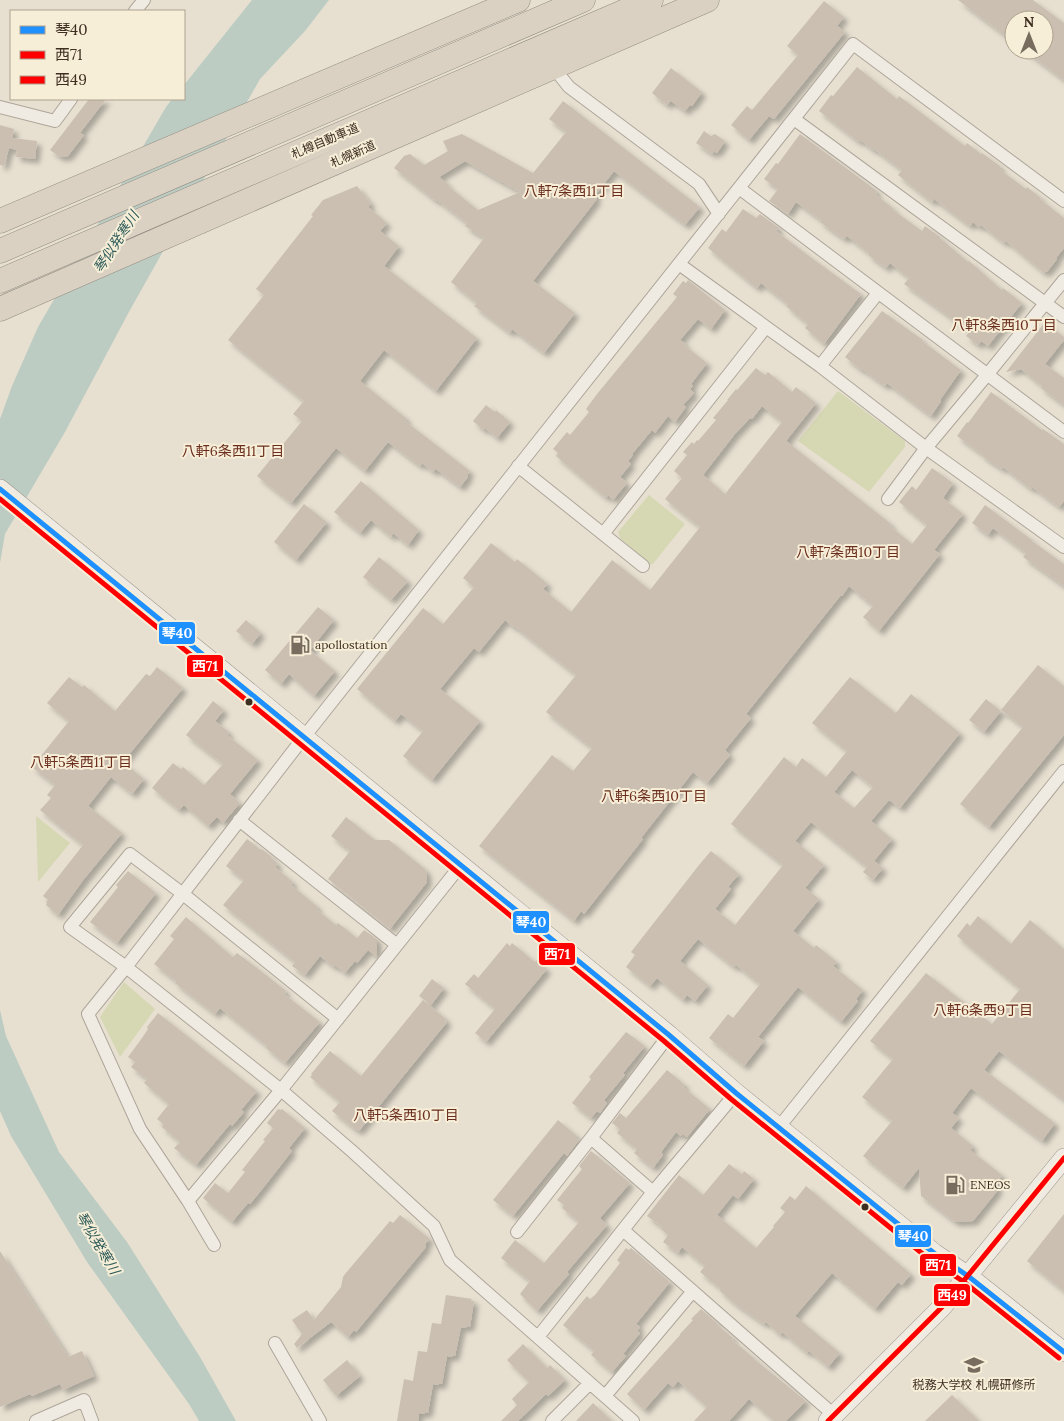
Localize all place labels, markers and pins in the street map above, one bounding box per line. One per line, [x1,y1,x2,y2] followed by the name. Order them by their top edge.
[289,634,311,656] fuel station icon: apollostation
[315,637,388,652] place label: apollostation
[244,697,254,707] unlabelled marker
[944,1174,966,1196] fuel station icon: ENEOS
[970,1177,1011,1192] place label: ENEOS
[860,1202,870,1212] unlabelled marker
[963,1354,985,1376] school or university icon: 税務大学校 札幌研修所
[912,1377,1036,1392] place label: 税務大学校 札幌研修所

